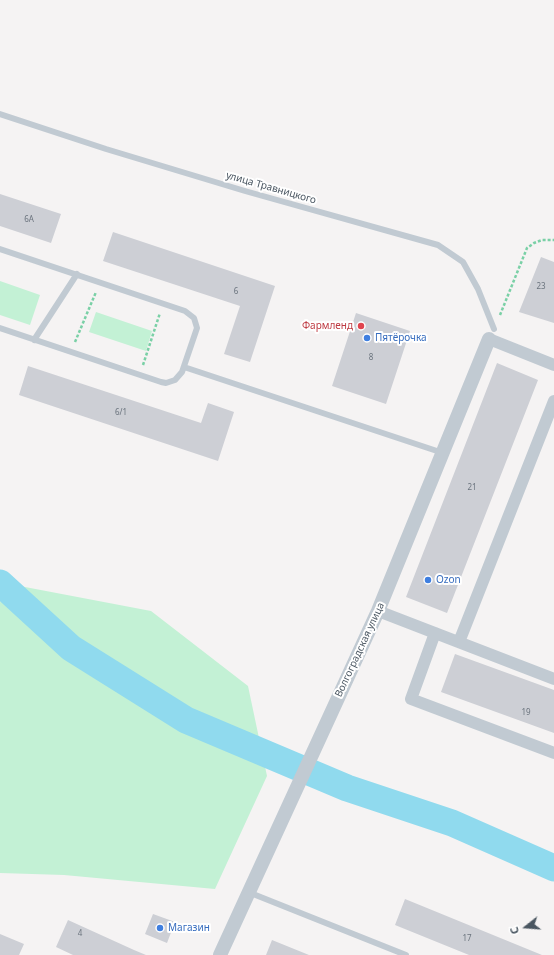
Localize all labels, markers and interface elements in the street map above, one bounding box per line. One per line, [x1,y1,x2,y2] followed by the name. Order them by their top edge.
[225,169,317,207] street label: улица Травницкого
[24,215,34,225] house number: 6А
[536,282,546,292] house number: 23
[234,287,238,297] house number: 6
[302,320,353,332] place label: Фармленд
[356,321,366,331] marker: Фармленд
[375,332,427,344] place label: Пятёрочка
[362,333,372,343] marker: Пятёрочка
[369,353,373,363] house number: 8
[115,408,127,418] house number: 6/1
[467,483,477,493] house number: 21
[436,574,461,586] place label: Ozon
[423,575,433,585] marker: Ozon
[333,601,387,699] street label: Волгоградская улица
[521,708,531,718] house number: 19
[506,907,546,947] north arrow
[168,922,210,934] place label: Магазин
[155,923,165,933] marker: Магазин
[506,925,522,936] text: С
[78,929,82,939] house number: 4
[462,934,472,944] house number: 17

